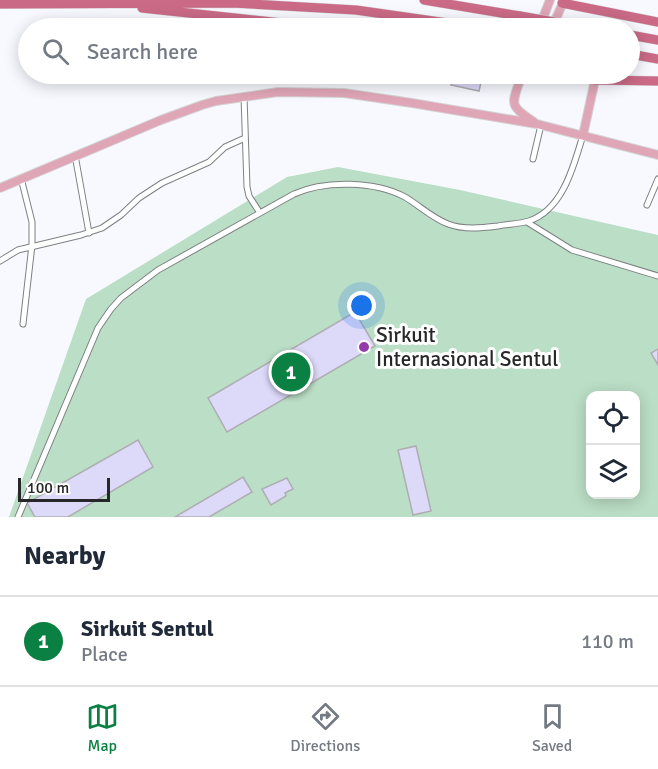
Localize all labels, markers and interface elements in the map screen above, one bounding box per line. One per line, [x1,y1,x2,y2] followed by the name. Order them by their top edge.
[18,18,640,84] search box
[39,35,72,68] icon: search
[87,38,198,65] text: Search here
[347,291,376,320] your location
[376,322,558,372] place label: Sirkuit Internasional Sentul
[357,340,371,354] marker: Sirkuit Internasional Sentul
[272,350,310,394] pin: 1
[586,391,640,499] map controls
[586,391,640,445] button: locate
[586,445,640,499] button: layers
[18,475,110,502] scale bar
[27,478,69,498] text: 100 m
[24,540,105,572] text: Nearby
[81,615,214,642] text: Sirkuit Sentul
[38,629,49,654] text: 1
[581,629,634,654] text: 110 m
[81,642,128,667] text: Place
[86,700,119,756] tab: Map
[290,700,360,756] tab: Directions
[532,700,572,756] tab: Saved

